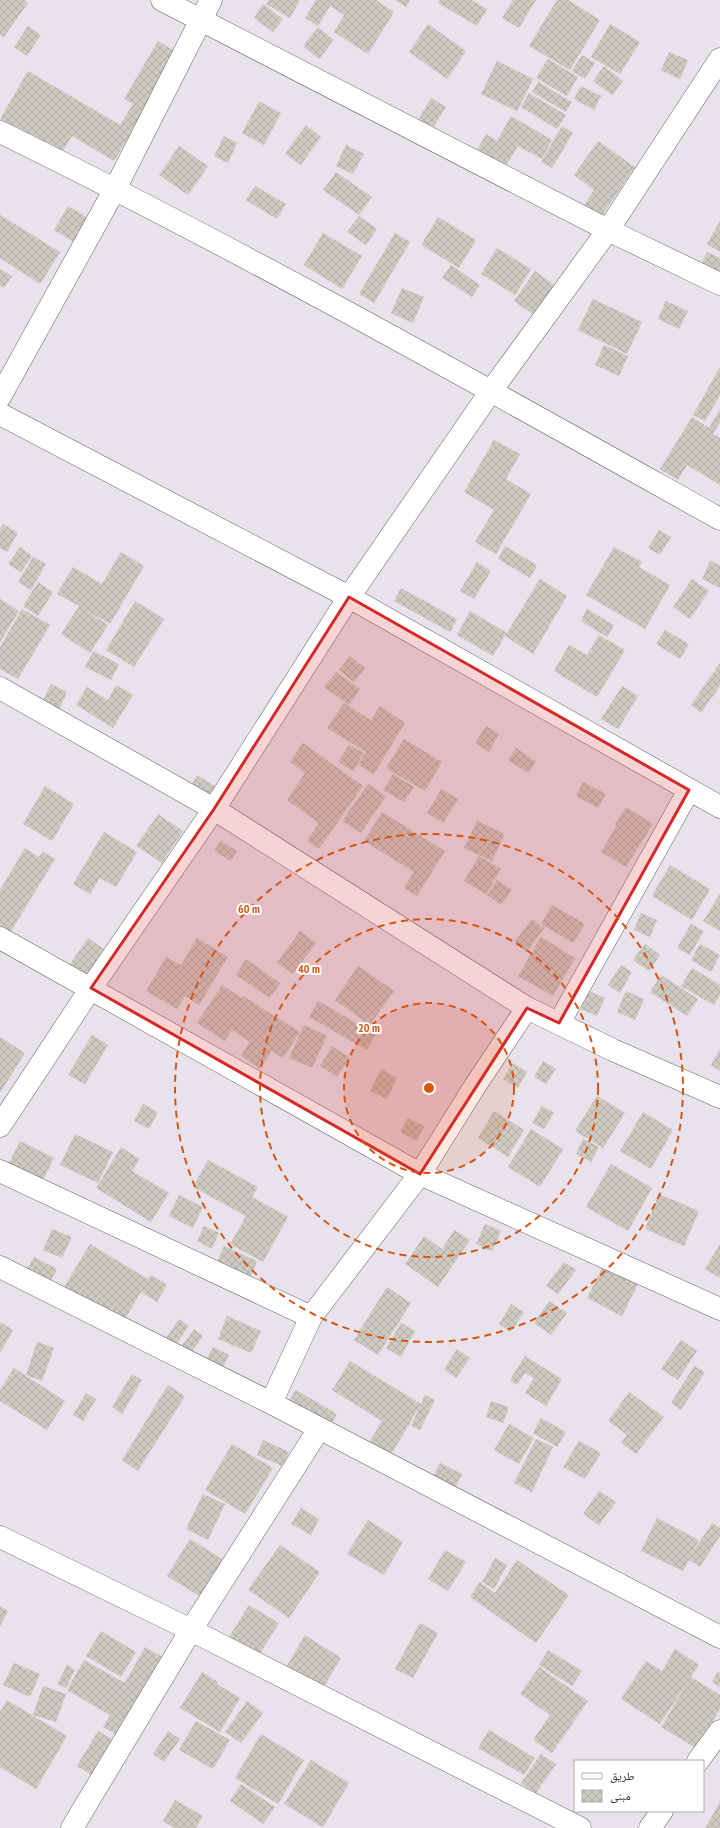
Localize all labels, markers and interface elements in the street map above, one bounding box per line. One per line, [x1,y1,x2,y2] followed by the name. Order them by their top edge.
[238,901,260,916] text: 60 m
[298,961,320,976] text: 40 m
[358,1020,380,1035] text: 20 m
[422,1081,436,1095] centre of rings
[574,1760,704,1812] legend
[610,1768,635,1783] text: طريق
[610,1788,631,1803] text: مبنى

